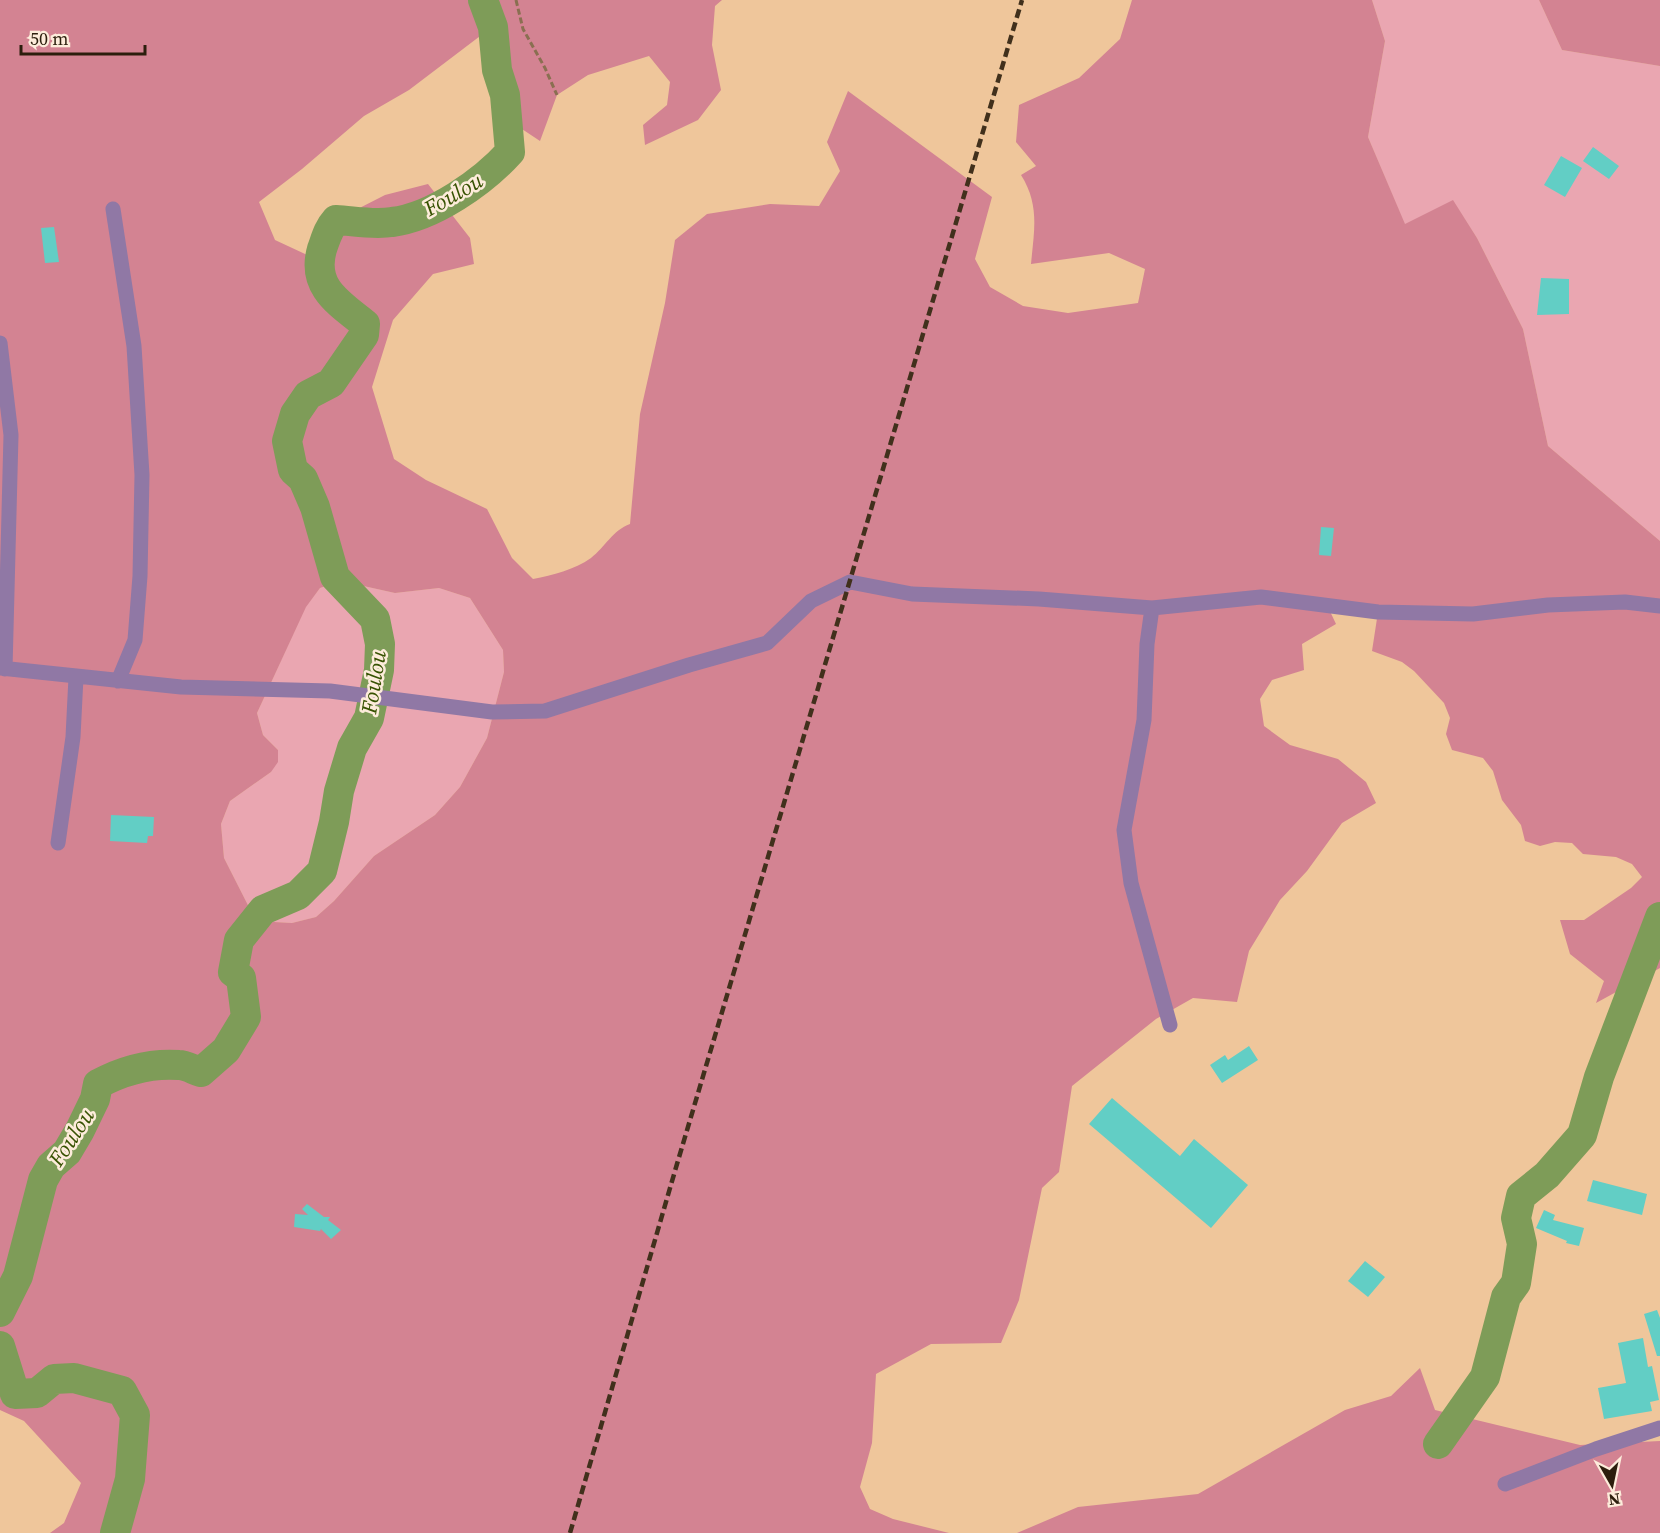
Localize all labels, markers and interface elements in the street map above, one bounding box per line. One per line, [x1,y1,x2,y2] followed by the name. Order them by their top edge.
[21,18,146,56] scale bar
[30,26,68,51] text: 50 m
[417,165,488,223] water label: Foulou
[353,648,393,717] water label: Foulou
[41,1102,101,1173] water label: Foulou
[1582,1455,1642,1515] north arrow
[1607,1488,1622,1512] text: N

